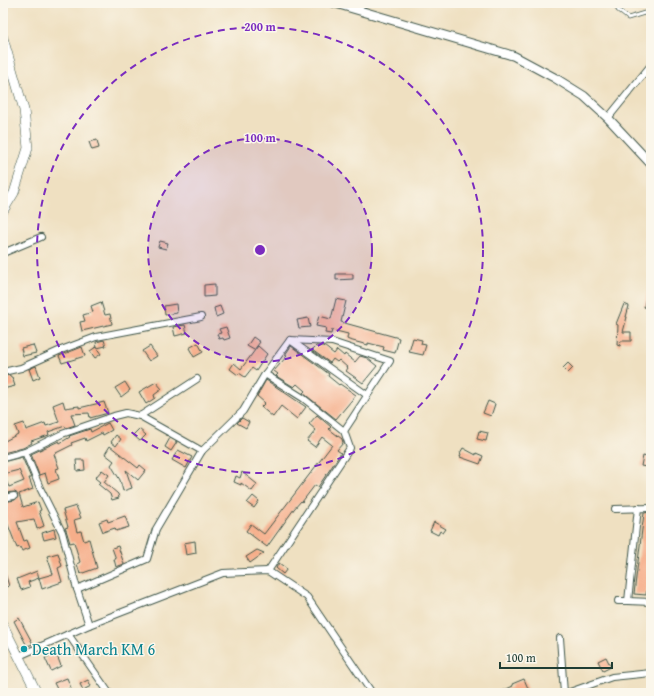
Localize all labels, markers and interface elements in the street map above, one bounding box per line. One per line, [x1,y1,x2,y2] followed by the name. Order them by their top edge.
[244,18,277,35] text: 200 m
[244,129,277,146] text: 100 m
[253,243,267,257] centre of rings
[32,637,155,661] place label: Death March KM 6
[19,644,29,654] marker: Death March KM 6
[500,644,612,670] scale bar
[506,649,536,666] text: 100 m

